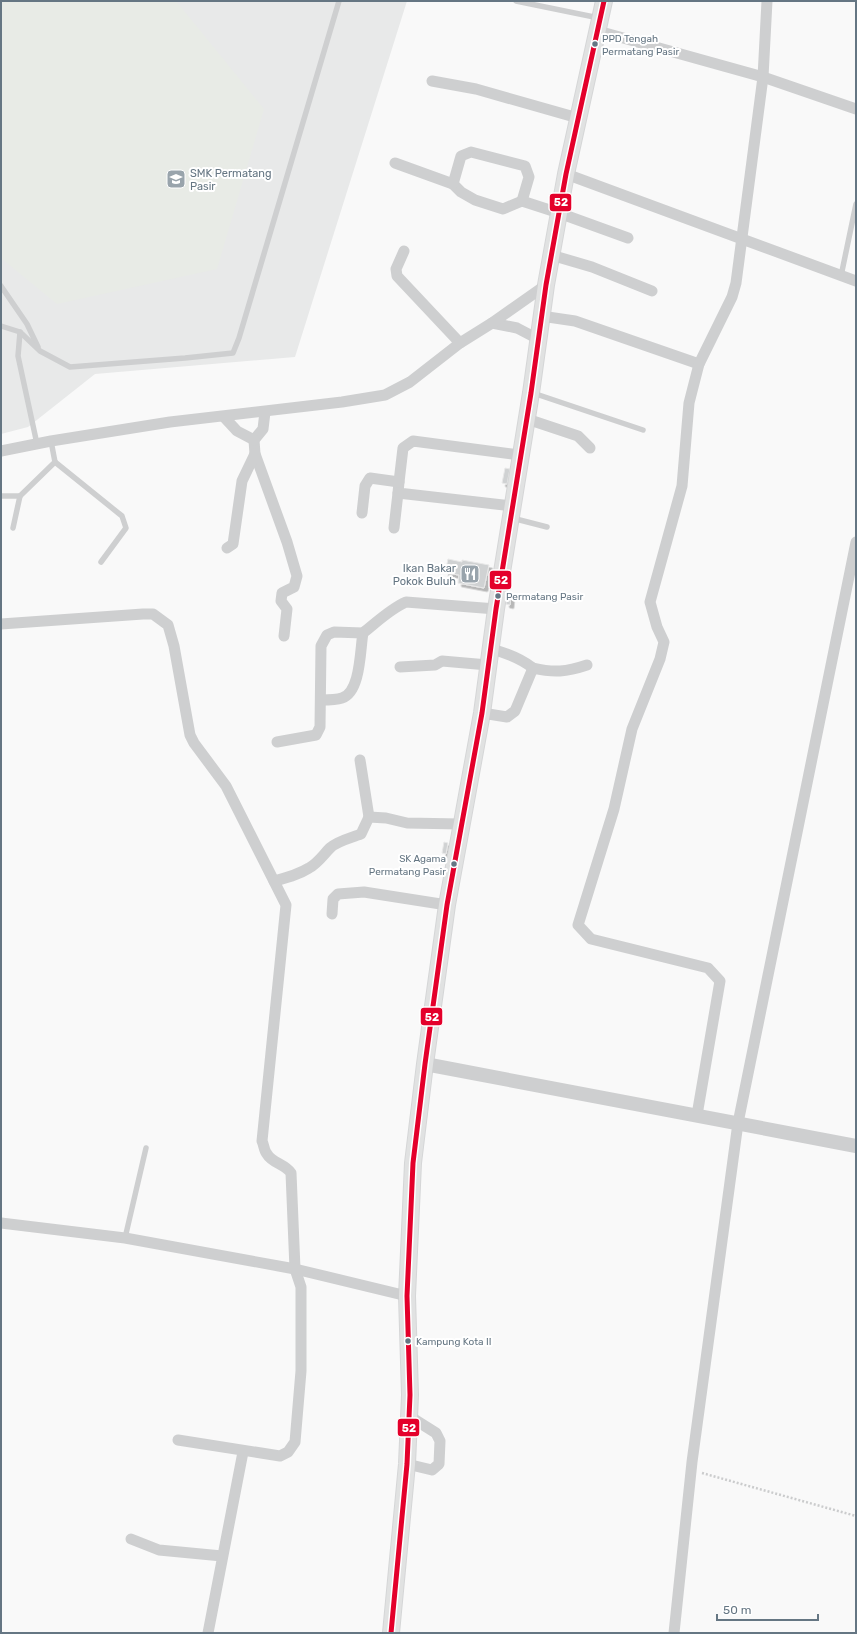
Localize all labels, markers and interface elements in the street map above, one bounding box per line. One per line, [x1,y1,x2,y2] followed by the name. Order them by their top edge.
[602,33,679,58] place label: PPD Tengah Permatang Pasir
[590,39,600,49] marker: PPD Tengah Permatang Pasir
[190,167,272,193] place label: SMK Permatang Pasir
[165,168,187,190] school or university icon: SMK Permatang Pasir
[549,193,572,212] line badge: 52
[554,196,568,209] text: 52
[393,562,457,588] place label: Ikan Bakar Pokok Buluh
[459,563,481,585] restaurant icon: Ikan Bakar Pokok Buluh
[489,570,512,590] line badge: 52
[494,574,508,587] text: 52
[493,591,503,601] marker: Permatang Pasir
[506,591,583,603] place label: Permatang Pasir
[369,853,446,878] place label: SK Agama Permatang Pasir
[449,859,459,869] marker: SK Agama Permatang Pasir
[420,1007,443,1026] line badge: 52
[425,1011,439,1024] text: 52
[403,1336,413,1346] marker: Kampung Kota II
[416,1336,492,1348] place label: Kampung Kota II
[397,1418,420,1437] line badge: 52
[402,1422,416,1435] text: 52
[717,1596,818,1622] scale bar
[723,1603,751,1617] text: 50 m

